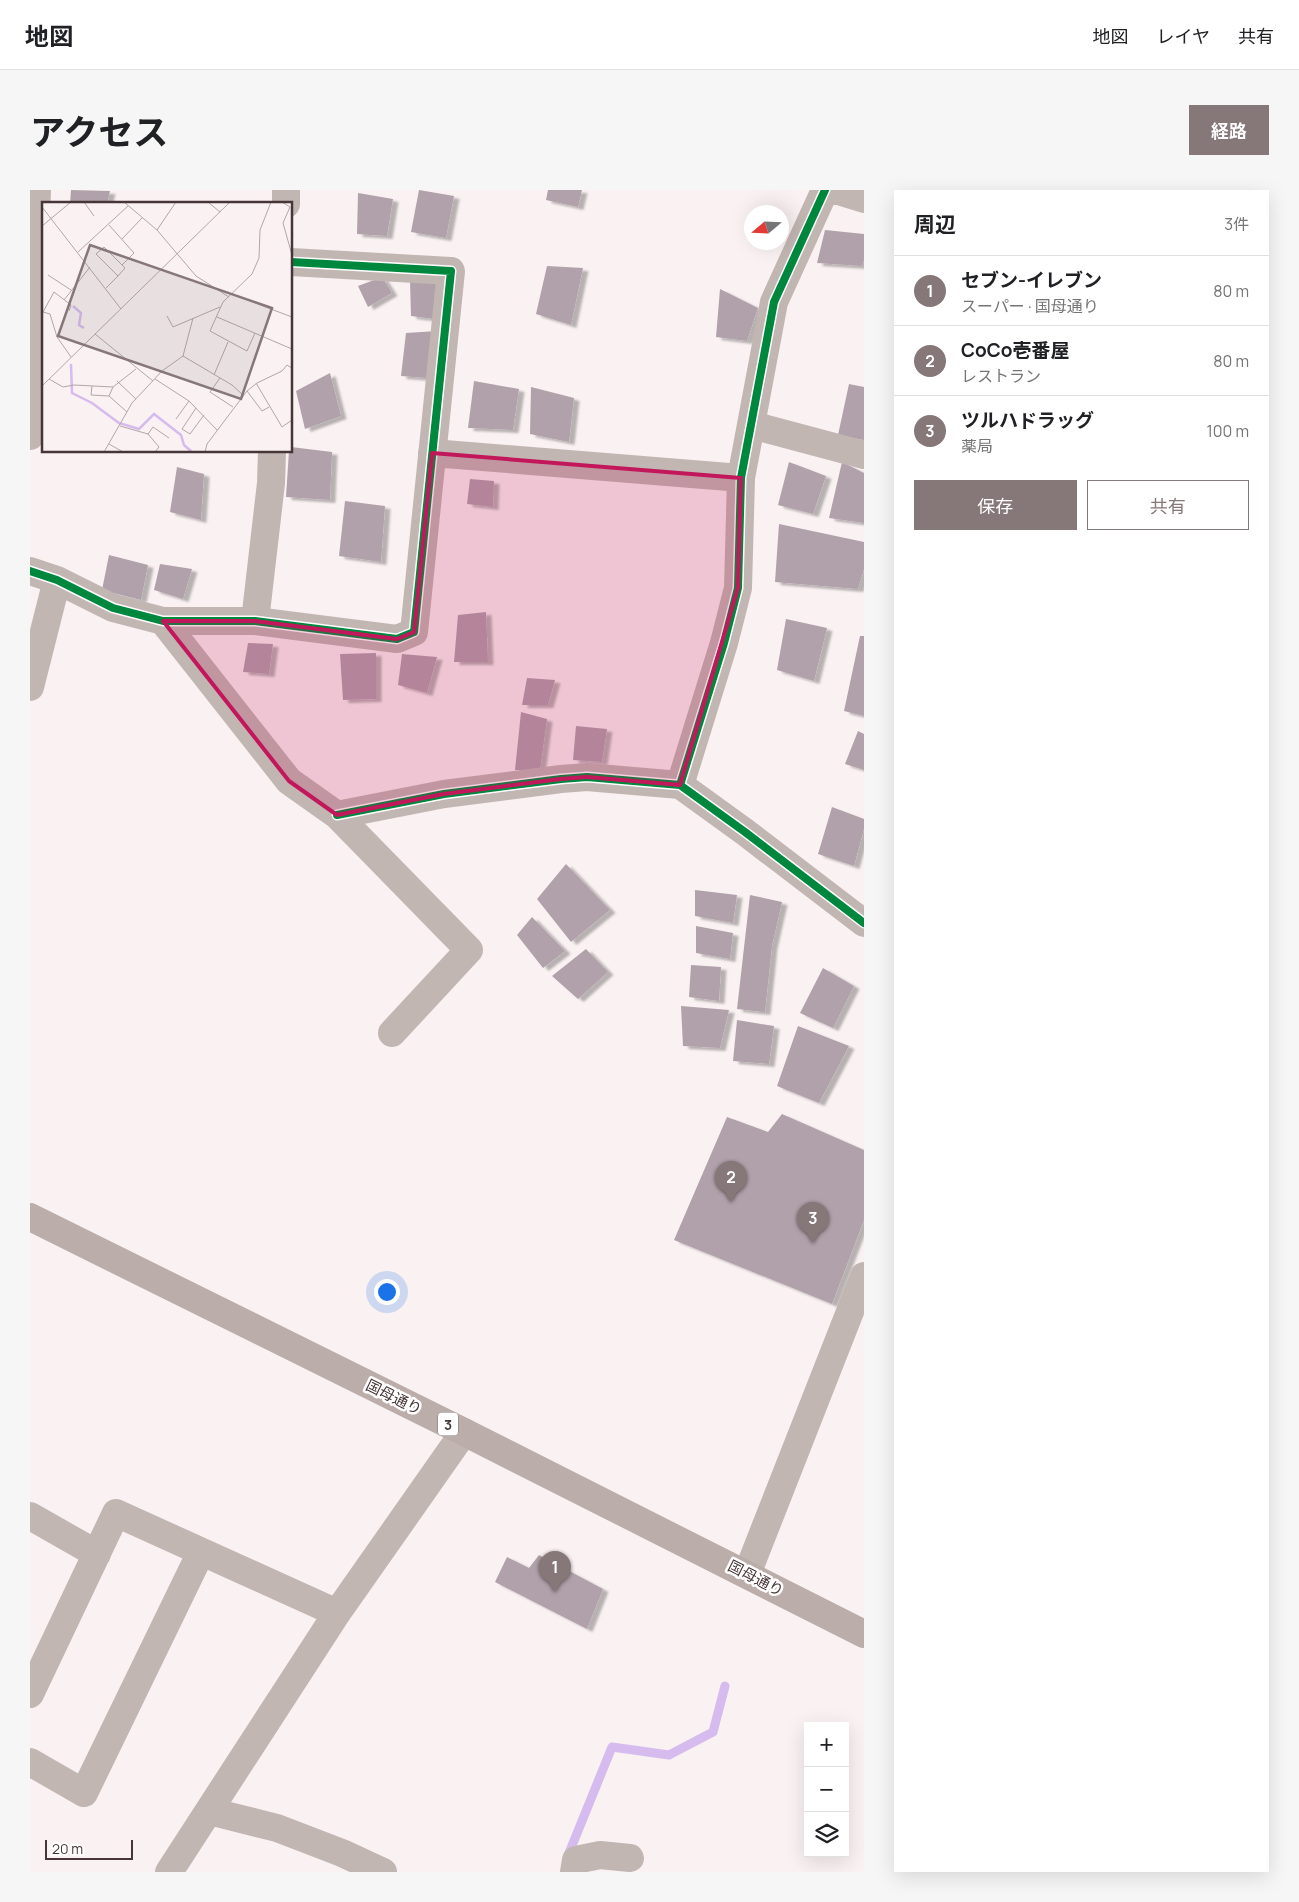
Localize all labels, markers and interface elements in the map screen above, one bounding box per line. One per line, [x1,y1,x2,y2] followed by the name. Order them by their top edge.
[25,19,73,52] text: 地図
[1093,24,1129,48] text: 地図
[1157,24,1210,48] text: レイヤ
[1238,24,1274,48] text: 共有
[1189,105,1269,155] button: 経路
[30,108,168,156] text: アクセス
[42,202,292,452] inset map
[744,205,789,250] north arrow
[914,210,956,238] text: 周辺
[1224,213,1249,235] text: 3件
[961,267,1102,293] text: セブン-イレブン
[926,280,934,302] text: 1
[1213,280,1249,302] text: 80 m
[961,295,1099,317] text: スーパー · 国母通り
[961,337,1070,363] text: CoCo壱番屋
[925,350,935,372] text: 2
[1213,350,1249,372] text: 80 m
[961,365,1041,387] text: レストラン
[961,407,1094,433] text: ツルハドラッグ
[925,420,935,442] text: 3
[1206,420,1249,442] text: 100 m
[961,435,993,457] text: 薬局
[914,480,1077,530] button: 保存
[1087,480,1249,530] button: 共有
[715,1161,747,1202] pin: 2
[797,1202,829,1243] pin: 3
[374,1279,400,1305] your location
[362,1374,426,1420] street label: 国母通り
[438,1412,458,1436] road number: 3
[539,1551,571,1592] pin: 1
[724,1555,788,1601] street label: 国母通り
[804,1722,849,1857] map controls
[804,1722,849,1767] button: +
[804,1767,849,1812] button: −
[804,1812,849,1857] button: layers
[45,1837,132,1860] scale bar
[52,1839,83,1858] text: 20 m

